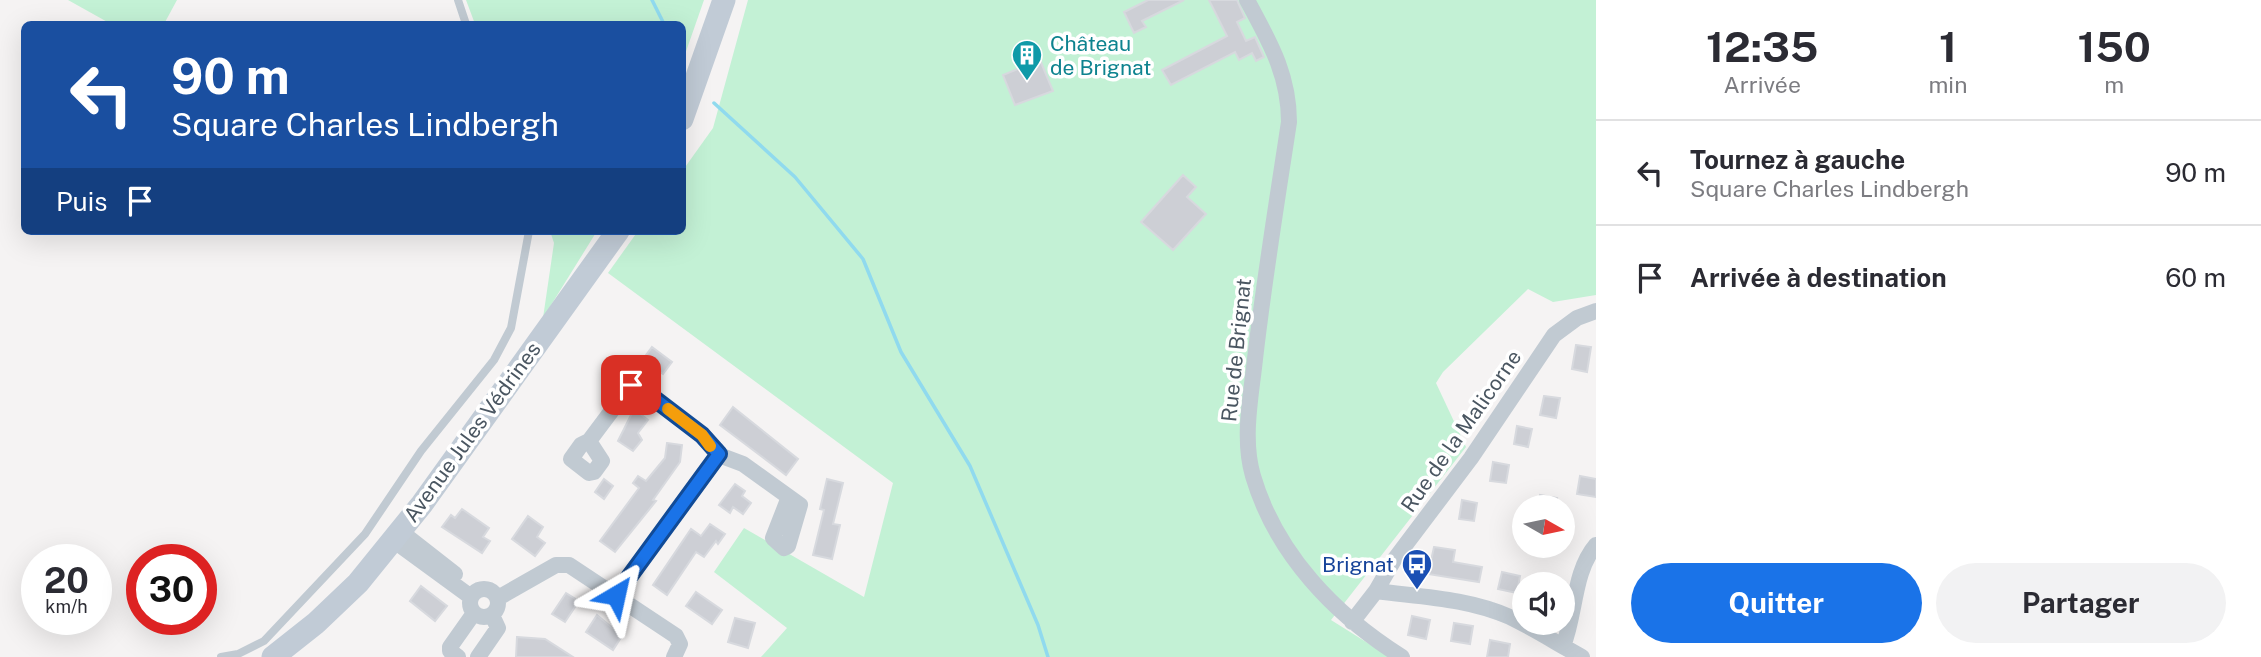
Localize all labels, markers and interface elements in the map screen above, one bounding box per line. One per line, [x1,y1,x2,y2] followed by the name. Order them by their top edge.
[1706,22,1818,71] text: 12:35
[1939,22,1957,71] text: 1
[2078,22,2151,71] text: 150
[1050,31,1151,80] place label: Château de Brignat
[1010,38,1044,82] building icon: Château de Brignat
[171,47,290,105] text: 90 m
[56,49,147,140] icon: left
[1723,71,1801,98] text: Arrivée
[1928,71,1967,98] text: min
[2104,71,2124,98] text: m
[171,106,559,143] text: Square Charles Lindbergh
[1690,144,1905,175] text: Tournez à gauche
[1631,154,1669,192] icon: left
[2165,157,2226,188] text: 90 m
[1690,175,1969,202] text: Square Charles Lindbergh
[121,182,159,220] icon: arrive
[56,186,107,217] text: Puis
[1631,259,1669,297] icon: arrive
[1690,262,1947,293] text: Arrivée à destination
[2165,262,2226,293] text: 60 m
[1216,277,1256,423] street label: Rue de Brignat
[398,337,546,527] street label: Avenue Jules Védrines
[1396,345,1526,517] street label: Rue de la Malicorne
[601,355,661,415] pin
[612,366,650,404] icon: arrive
[1512,495,1575,558] north arrow
[1512,495,1575,635] map controls
[126,544,217,635] speed limit sign: 30
[1400,547,1434,591] bus stop icon: Brignat
[1322,552,1394,577] place label: Brignat
[579,558,653,632] position arrow
[44,560,89,601] text: 20
[1631,563,1922,643] button: Quitter
[1936,563,2226,643] button: Partager
[1512,572,1575,635] button: sound
[45,596,88,617] text: km/h

